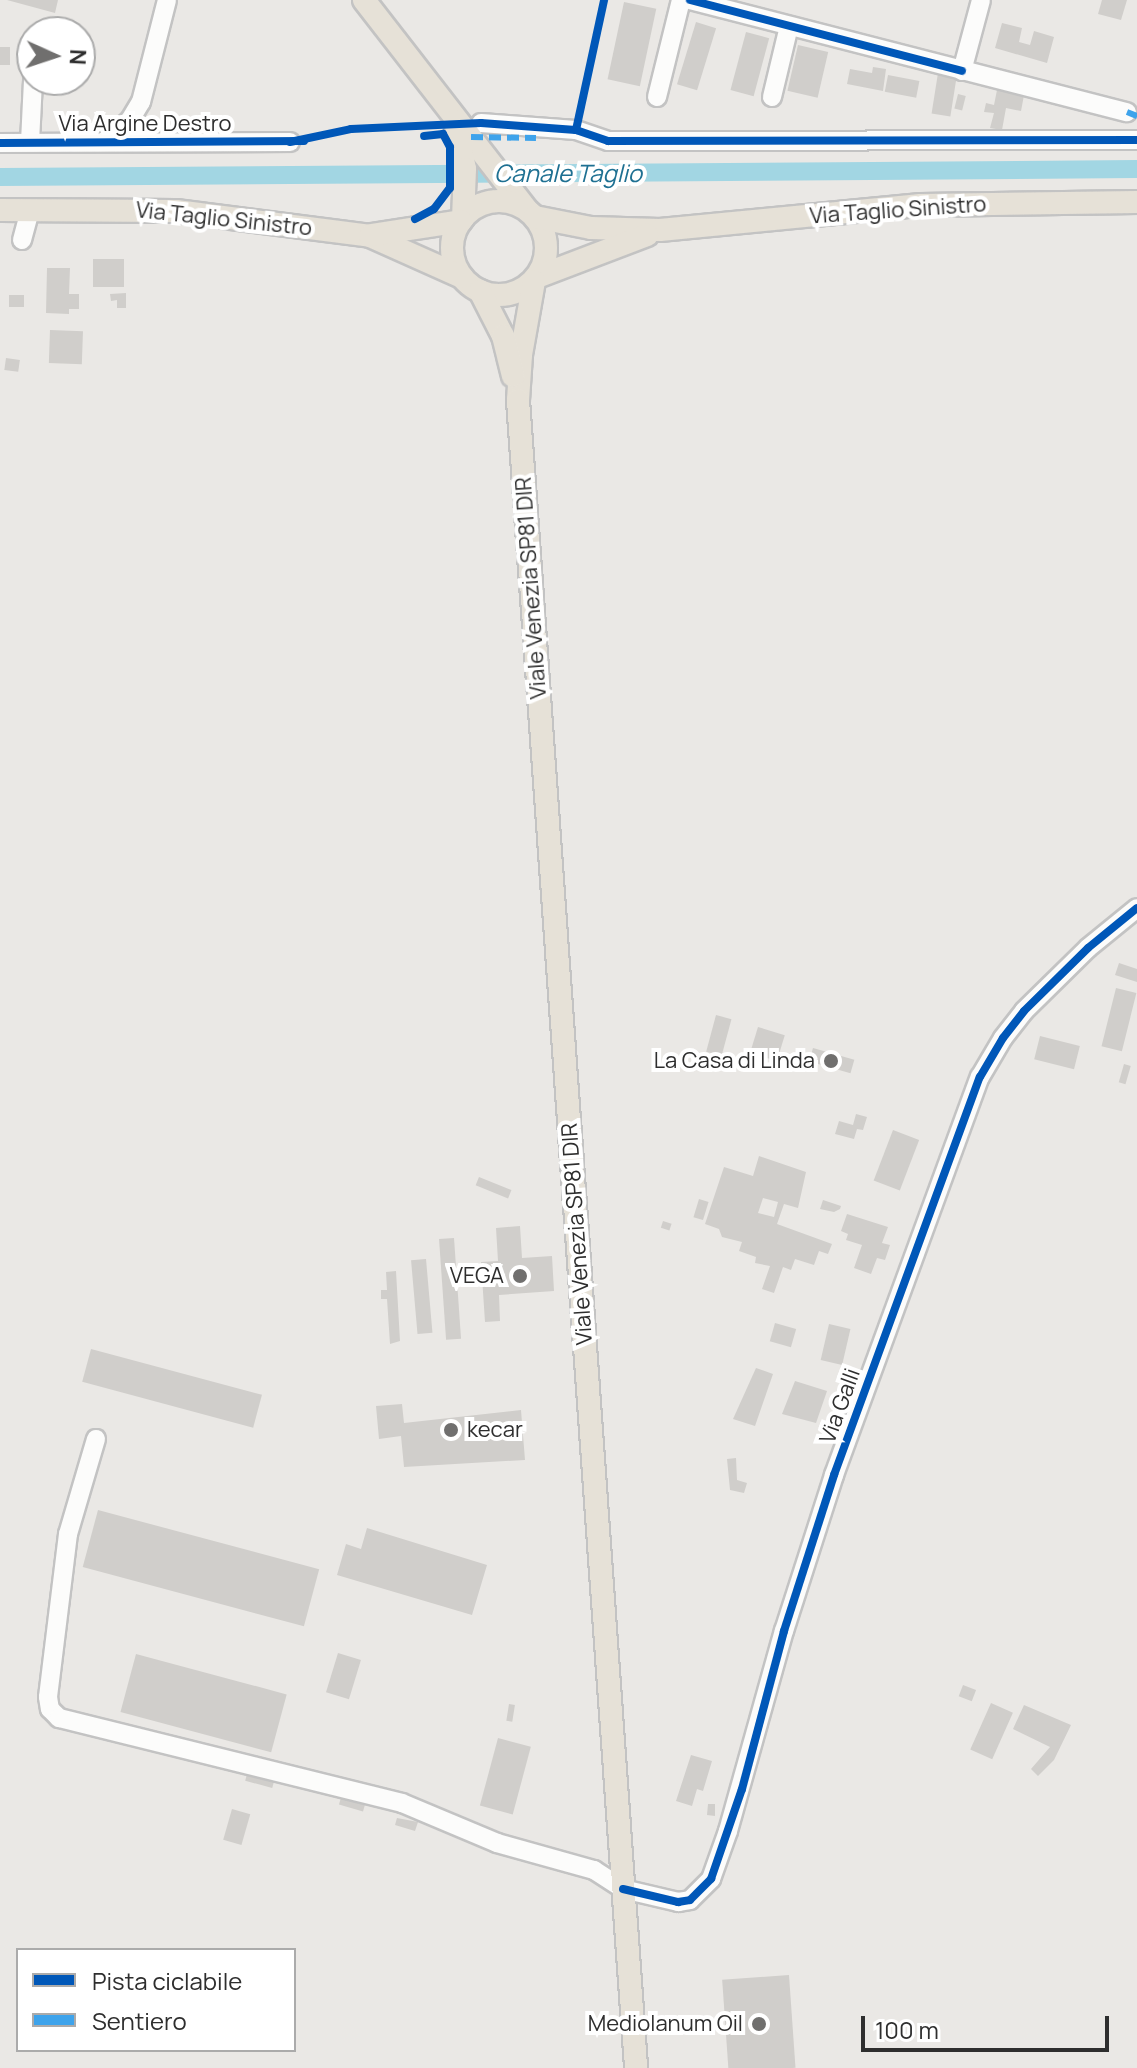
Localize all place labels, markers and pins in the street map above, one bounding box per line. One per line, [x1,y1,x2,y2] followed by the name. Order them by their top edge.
[654,1048,815,1074] place label: La Casa di Linda
[822,1052,840,1070] marker: La Casa di Linda
[450,1263,504,1289] place label: VEGA
[511,1267,529,1285] marker: VEGA
[467,1417,523,1443] place label: kecar
[442,1421,460,1439] marker: kecar
[588,2011,743,2037] place label: Mediolanum Oil
[750,2015,768,2033] marker: Mediolanum Oil

